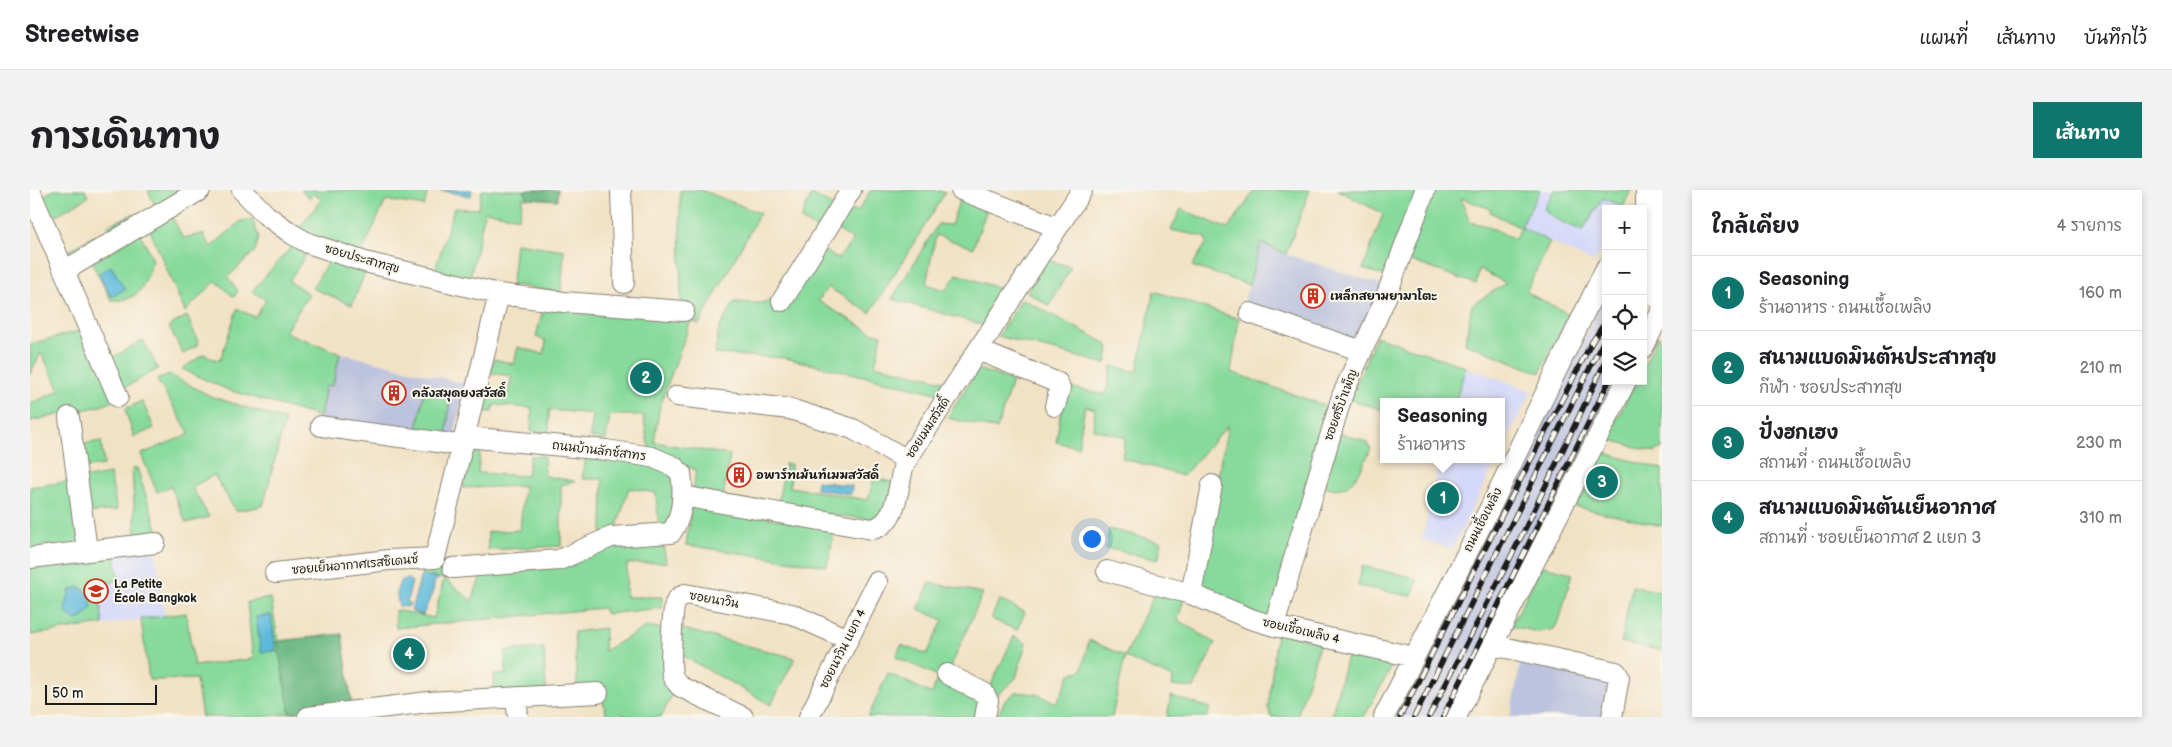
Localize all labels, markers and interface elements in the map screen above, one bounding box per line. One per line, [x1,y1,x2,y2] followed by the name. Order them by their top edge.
[25,20,139,49] text: Streetwise
[1920,28,1968,49] text: แผนที่
[1996,28,2056,49] text: เส้นทาง
[2084,28,2147,49] text: บันทึกไว้
[2033,102,2142,158] button: เส้นทาง
[30,116,220,159] text: การเดินทาง
[1602,205,1647,385] map controls
[1602,205,1647,250] button: +
[1712,214,1799,239] text: ใกล้เคียง
[2057,217,2122,236] text: 4 รายการ
[323,241,401,278] street label: ซอยประสาทสุข
[1602,250,1647,295] button: −
[1759,268,1849,291] text: Seasoning
[1300,283,1326,309] building icon: เหล็กสยามยามาโตะ
[1725,284,1731,303] text: 1
[2079,284,2122,303] text: 160 m
[1330,287,1437,304] place label: เหล็กสยามยามาโตะ
[1602,295,1647,340] button: locate
[1759,299,1931,318] text: ร้านอาหาร · ถนนเชื้อเพลิง
[1602,340,1647,385] button: layers
[1759,347,1996,370] text: สนามแบดมินตันประสาทสุข
[630,359,662,397] pin: 2
[1723,359,1733,378] text: 2
[2080,359,2122,378] text: 210 m
[1320,367,1361,443] street label: ซอยศรีบำเพ็ญ
[1759,379,1902,398] text: กีฬา · ซอยประสาทสุข
[381,380,407,406] building icon: คลังสมุดยงสวัสดิ์
[412,381,507,402] place label: คลังสมุดยงสวัสดิ์
[899,392,953,461] street label: ซอยเมฆสวัสดิ์
[1380,398,1505,463] popup
[1397,405,1488,428] text: Seasoning
[1759,422,1838,445] text: ปั่งฮกเฮง
[1723,434,1733,453] text: 3
[2076,434,2122,453] text: 230 m
[1397,436,1466,455] text: ร้านอาหาร
[551,437,647,464] street label: ถนนบ้านลักซ์สาทร
[1759,454,1911,473] text: สถานที่ · ถนนเชื้อเพลิง
[726,462,752,488] building icon: อพาร์ทเม้นท์เมฆสวัสดิ์
[756,463,879,483] place label: อพาร์ทเม้นท์เมฆสวัสดิ์
[1586,463,1618,501] pin: 3
[1427,479,1459,517] pin: 1
[1457,483,1506,555] street label: ถนนเชื้อเพลิง
[1759,497,1995,520] text: สนามแบดมินตันเย็นอากาศ
[1723,509,1733,528] text: 4
[2079,509,2122,528] text: 310 m
[1079,526,1105,552] your location
[1759,529,1981,548] text: สถานที่ · ซอยเย็นอากาศ 2 แยก 3
[291,551,420,578] street label: ซอยเย็นอากาศเรสซิเดนซ์
[114,577,197,606] place label: La Petite École Bangkok
[83,578,109,604] school or university icon: La Petite École Bangkok
[688,588,740,612] street label: ซอยนาวิน
[817,606,870,691] street label: ซอยนาวิน แยก 4
[1261,611,1343,647] street label: ซอยเชื้อเพลิง 4
[393,635,425,673] pin: 4
[45,682,158,705] scale bar
[52,685,84,702] text: 50 m

